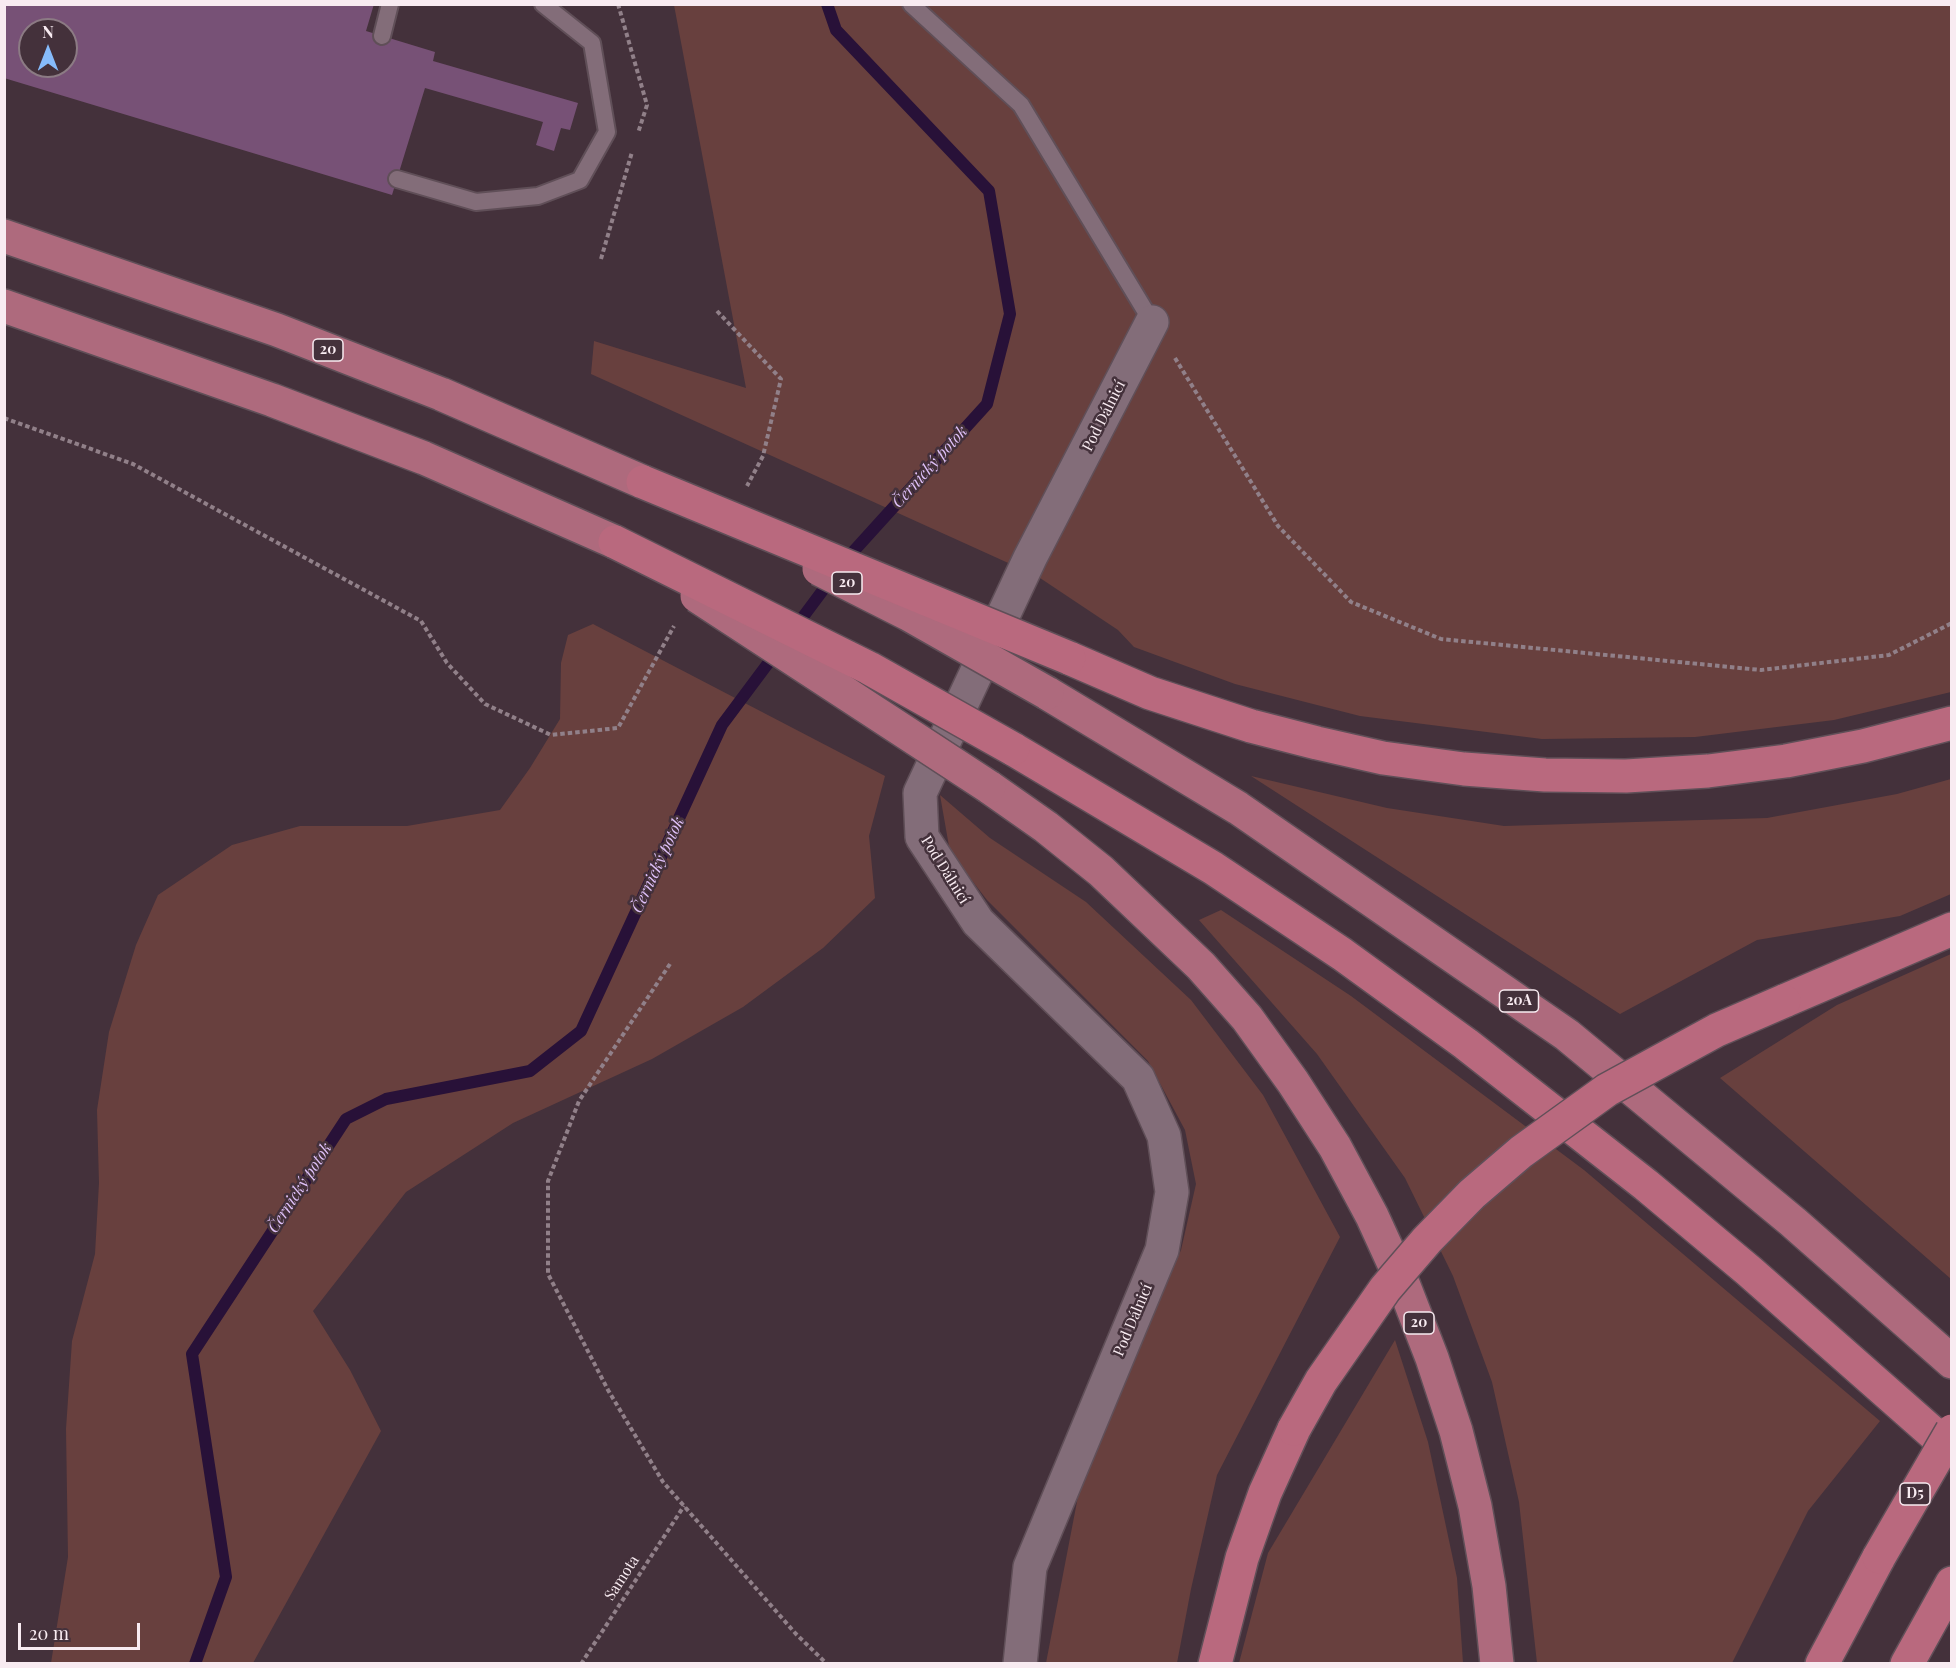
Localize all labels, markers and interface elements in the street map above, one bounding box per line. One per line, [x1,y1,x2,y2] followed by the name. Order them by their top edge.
[18,18,78,78] north arrow
[42,21,54,42] text: N
[313,339,343,361] road number: 20
[1079,378,1129,454] street label: Pod Dálnicí
[888,422,972,512] water label: Černický potok
[832,572,862,594] road number: 20
[627,814,689,916] water label: Černický potok
[917,833,973,907] street label: Pod Dálnicí
[1500,990,1538,1012] road number: 20A
[264,1139,336,1237] water label: Černický potok
[1110,1281,1156,1359] street label: Pod Dálnicí
[1404,1312,1434,1334] road number: 20
[1900,1483,1930,1505] road number: D5
[601,1552,643,1604] street label: Samota
[21,1611,142,1649] scale bar
[29,1621,69,1645] text: 20 m

